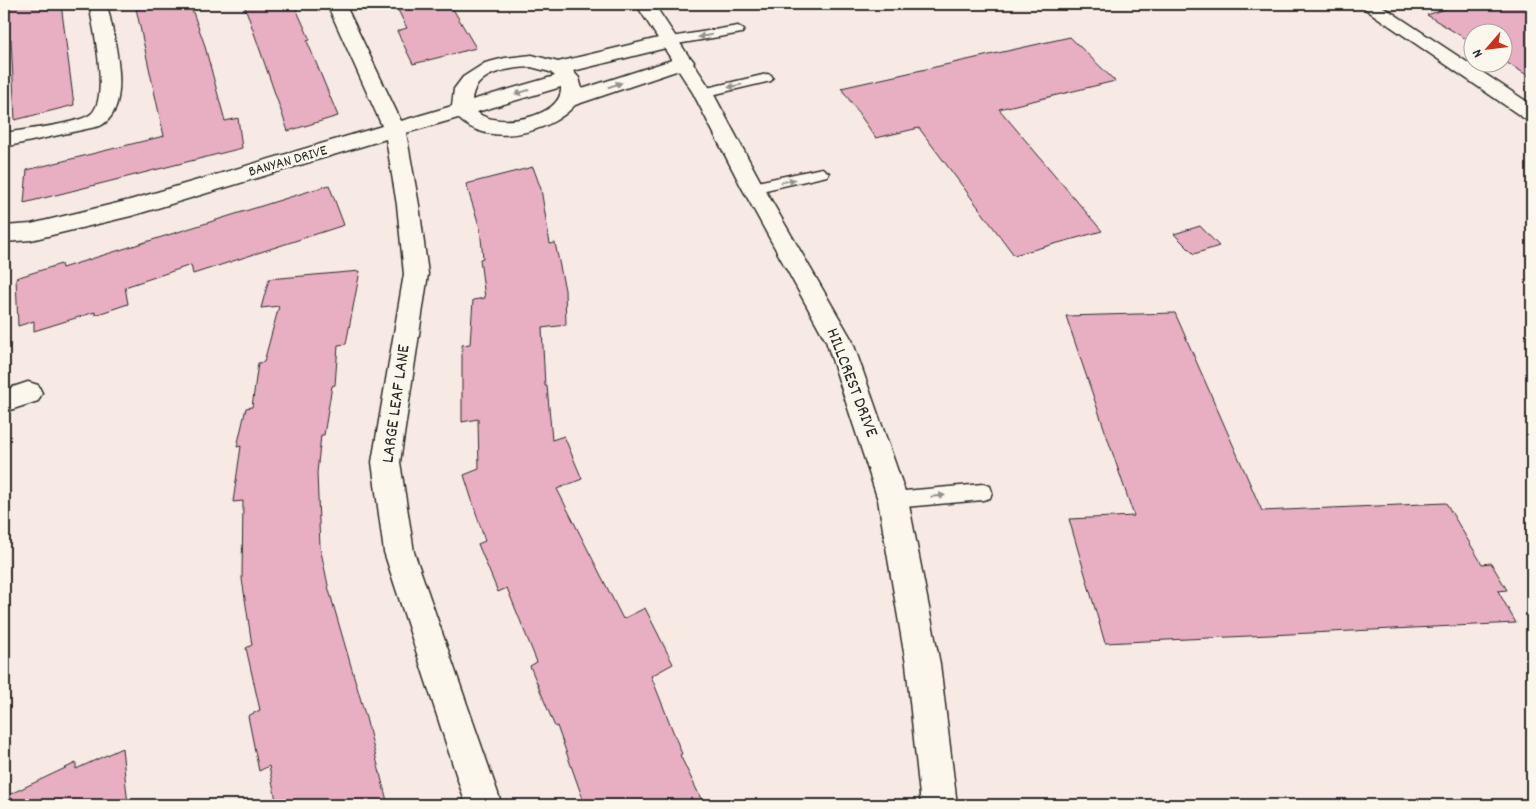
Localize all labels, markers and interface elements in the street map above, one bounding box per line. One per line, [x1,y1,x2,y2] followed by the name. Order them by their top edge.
[1464,22,1514,72] north arrow
[696,32,712,40] one-way arrow
[1468,45,1489,61] text: N
[608,80,623,88] one-way arrow
[728,82,743,90] one-way arrow
[515,88,530,96] one-way arrow
[246,140,330,184] street label: BANYAN DRIVE
[780,176,796,184] one-way arrow
[819,325,883,441] street label: HILLCREST DRIVE
[376,343,418,465] street label: LARGE LEAF LANE
[930,492,946,500] one-way arrow

